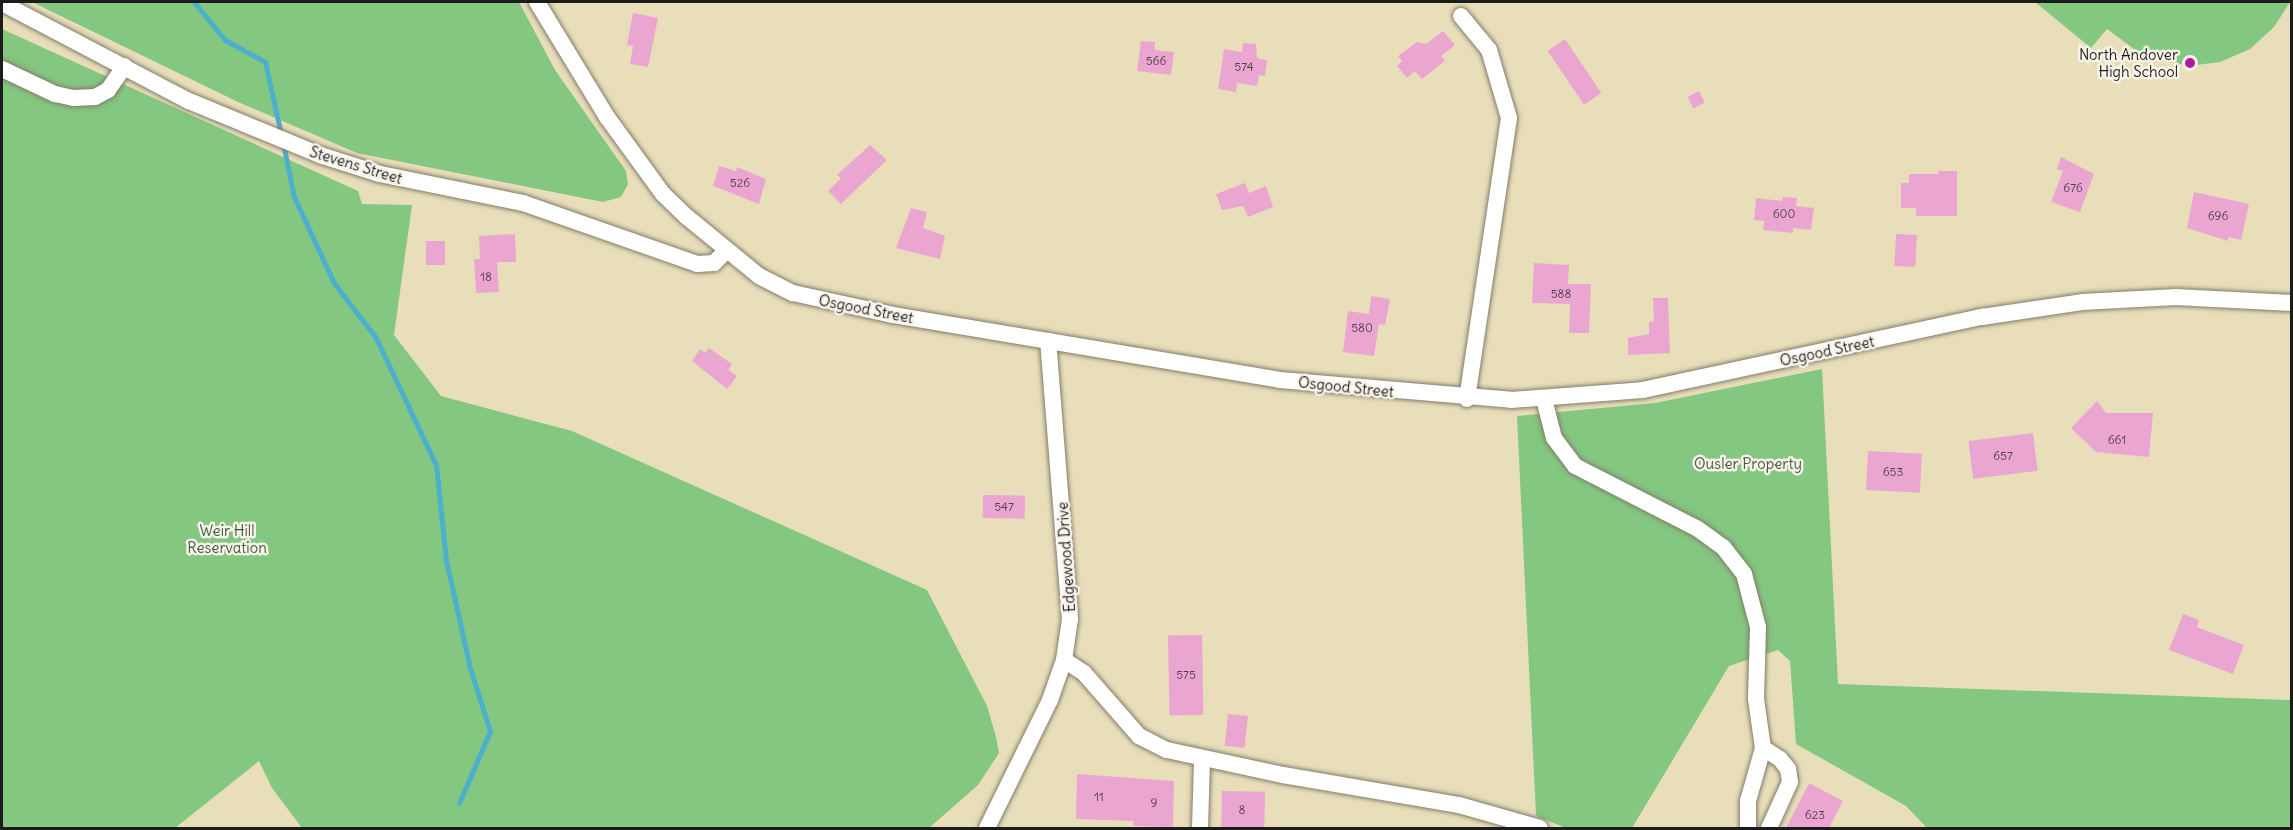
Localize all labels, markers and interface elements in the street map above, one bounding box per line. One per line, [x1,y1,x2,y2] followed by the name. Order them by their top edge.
[2079,45,2178,80] place label: North Andover High School
[1146,54,1166,68] house number: 566
[2183,56,2197,70] marker: North Andover High School
[1234,60,1254,74] house number: 574
[308,142,404,188] street label: Stevens Street
[730,176,750,190] house number: 526
[2063,181,2083,195] house number: 676
[1773,207,1795,221] house number: 600
[2208,209,2228,223] house number: 696
[480,270,492,284] house number: 18
[1551,287,1571,301] house number: 588
[817,291,915,327] street label: Osgood Street
[1351,321,1373,335] house number: 580
[1778,332,1876,370] street label: Osgood Street
[1297,373,1395,401] street label: Osgood Street
[2108,433,2126,447] house number: 661
[1993,449,2013,463] house number: 657
[1694,455,1802,473] park label: Ousler Property
[1883,465,1903,479] house number: 653
[994,500,1014,514] house number: 547
[1053,501,1079,613] street label: Edgewood Drive
[187,521,267,556] park label: Weir Hill Reservation
[1176,668,1196,682] house number: 575
[1094,790,1104,804] house number: 11
[1151,796,1157,810] house number: 9
[1239,803,1245,817] house number: 8
[1805,808,1825,822] house number: 623

